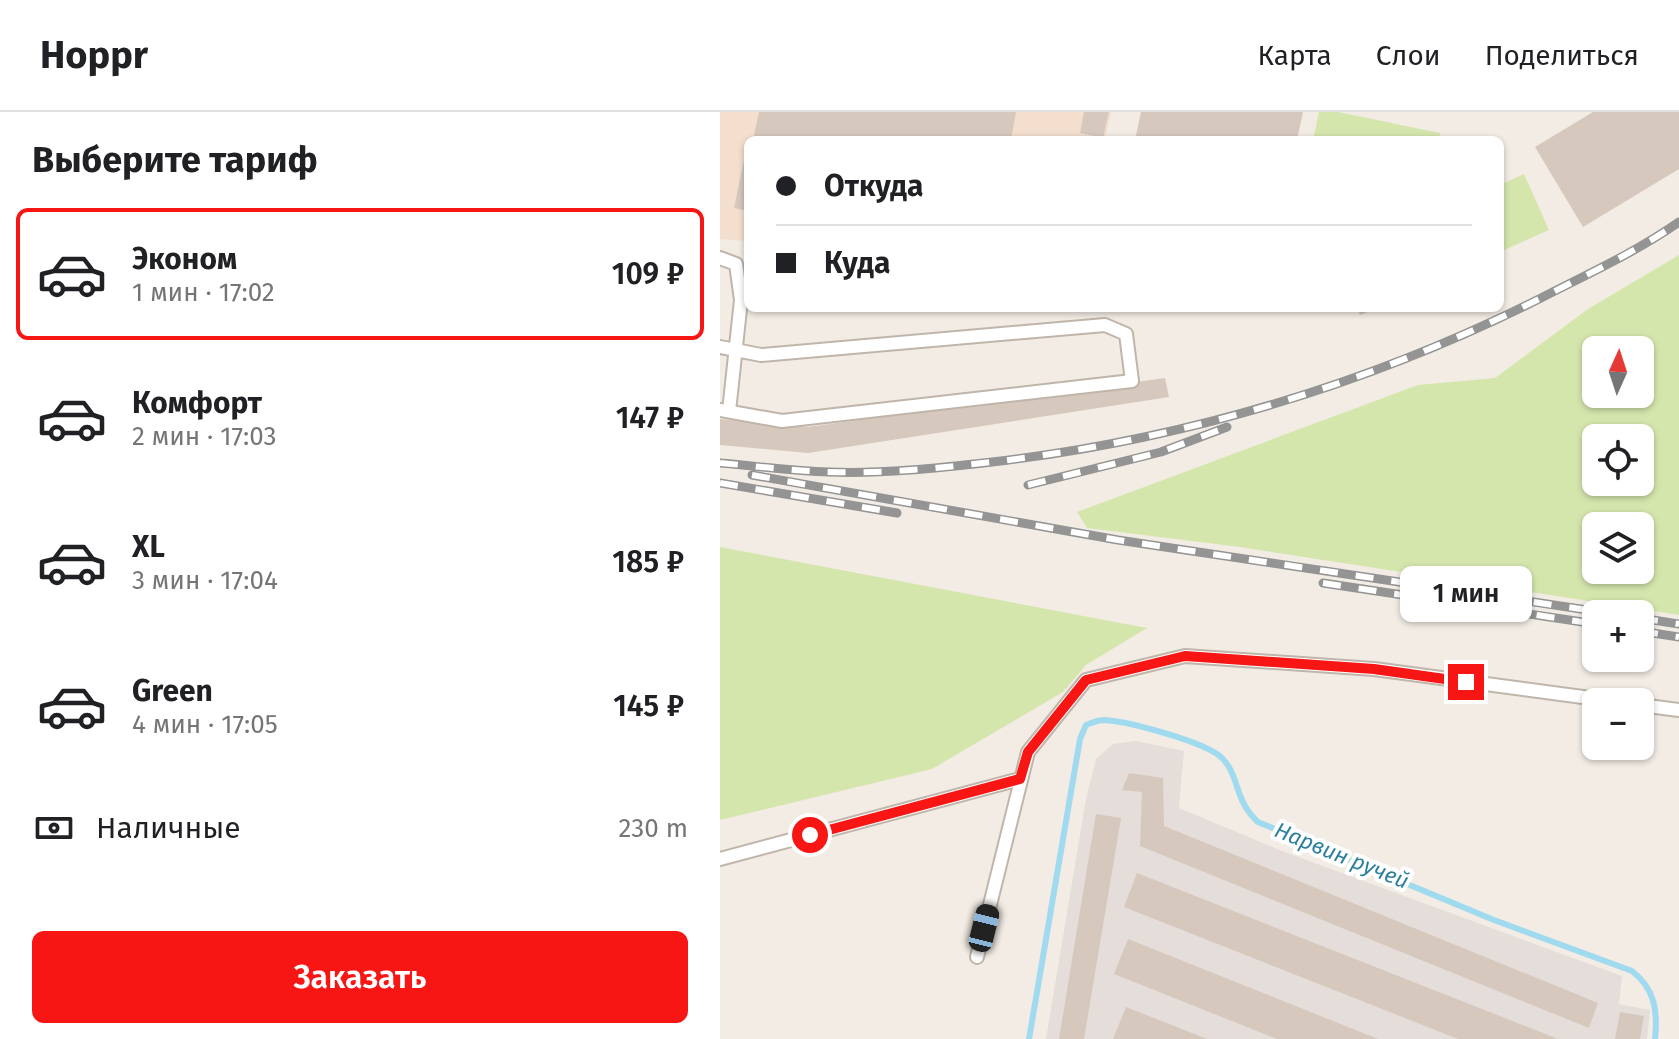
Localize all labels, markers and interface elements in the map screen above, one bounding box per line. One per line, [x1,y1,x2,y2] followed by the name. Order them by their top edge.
[40,32,148,78] text: Hoppr
[1257,39,1332,72] text: Карта
[1376,39,1441,72] text: Слои
[1485,39,1639,72] text: Поделиться
[32,138,318,182] text: Выберите тариф
[824,168,923,204] text: Откуда
[36,238,108,310] icon: car
[132,241,237,277] text: Эконом
[824,245,890,281] text: Куда
[612,256,684,292] text: 109 ₽
[132,277,275,308] text: 1 мин · 17:02
[1582,336,1654,408] north arrow
[1582,336,1654,760] map controls
[36,382,108,454] icon: car
[132,385,262,421] text: Комфорт
[616,400,684,436] text: 147 ₽
[132,421,277,452] text: 2 мин · 17:03
[1582,424,1654,496] button: locate
[1582,512,1654,584] button: layers
[36,526,108,598] icon: car
[132,529,165,565] text: XL
[612,544,684,580] text: 185 ₽
[132,565,278,596] text: 3 мин · 17:04
[1400,566,1532,622] callout: 1 мин
[1433,578,1499,609] text: 1 мин
[1582,600,1654,672] button: +
[1448,664,1484,700] route end
[36,670,108,742] icon: car
[132,673,213,709] text: Green
[613,688,684,724] text: 145 ₽
[1582,688,1654,760] button: −
[132,709,278,740] text: 4 мин · 17:05
[32,806,76,850] icon: cash
[96,810,241,846] text: Наличные
[619,813,688,844] text: 230 m
[1271,816,1413,895] water label: Нарвин ручей
[792,817,828,853] route start
[967,902,1001,954] car
[32,931,688,1023] button: Заказать

